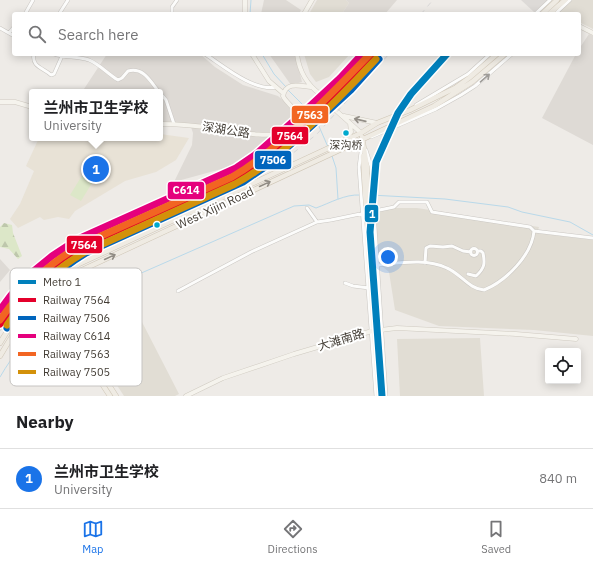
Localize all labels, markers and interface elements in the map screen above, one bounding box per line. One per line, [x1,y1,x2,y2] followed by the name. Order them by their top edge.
[12,12,581,56] search box
[26,23,48,45] icon: search
[58,25,138,44] text: Search here
[479,73,490,82] one-way arrow
[29,89,163,141] popup
[43,98,149,117] text: 兰州市卫生学校
[291,105,329,124] line badge: 7563
[297,108,323,122] text: 7563
[354,116,367,123] one-way arrow
[43,117,102,134] text: University
[201,119,251,140] street label: 深湖公路
[271,126,309,145] line badge: 7564
[341,128,351,138] marker: 深沟桥
[277,129,304,143] text: 7564
[330,138,363,152] place label: 深沟桥
[254,150,292,170] line badge: 7506
[260,153,287,167] text: 7506
[83,154,109,184] pin: 1
[259,180,271,187] one-way arrow
[167,181,205,200] line badge: C614
[173,183,200,197] text: C614
[174,183,256,232] street label: West Xijin Road
[364,204,379,223] line badge: 1
[369,207,376,221] text: 1
[152,220,162,230] unlabelled marker
[66,235,103,254] line badge: 7564
[71,238,98,252] text: 7564
[378,247,398,267] your location
[103,253,115,260] one-way arrow
[10,268,142,386] legend
[43,275,82,289] text: Metro 1
[43,293,111,307] text: Railway 7564
[43,311,110,325] text: Railway 7506
[316,325,366,354] street label: 大滩南路
[43,329,111,343] text: Railway C614
[43,347,110,361] text: Railway 7563
[545,348,581,384] map controls
[545,348,581,384] button: locate
[43,365,110,379] text: Railway 7505
[16,411,74,433] text: Nearby
[54,462,159,481] text: 兰州市卫生学校
[25,470,33,487] text: 1
[539,470,577,487] text: 840 m
[54,481,112,498] text: University
[82,518,104,556] tab: Map
[268,518,318,556] tab: Directions
[481,518,511,556] tab: Saved

